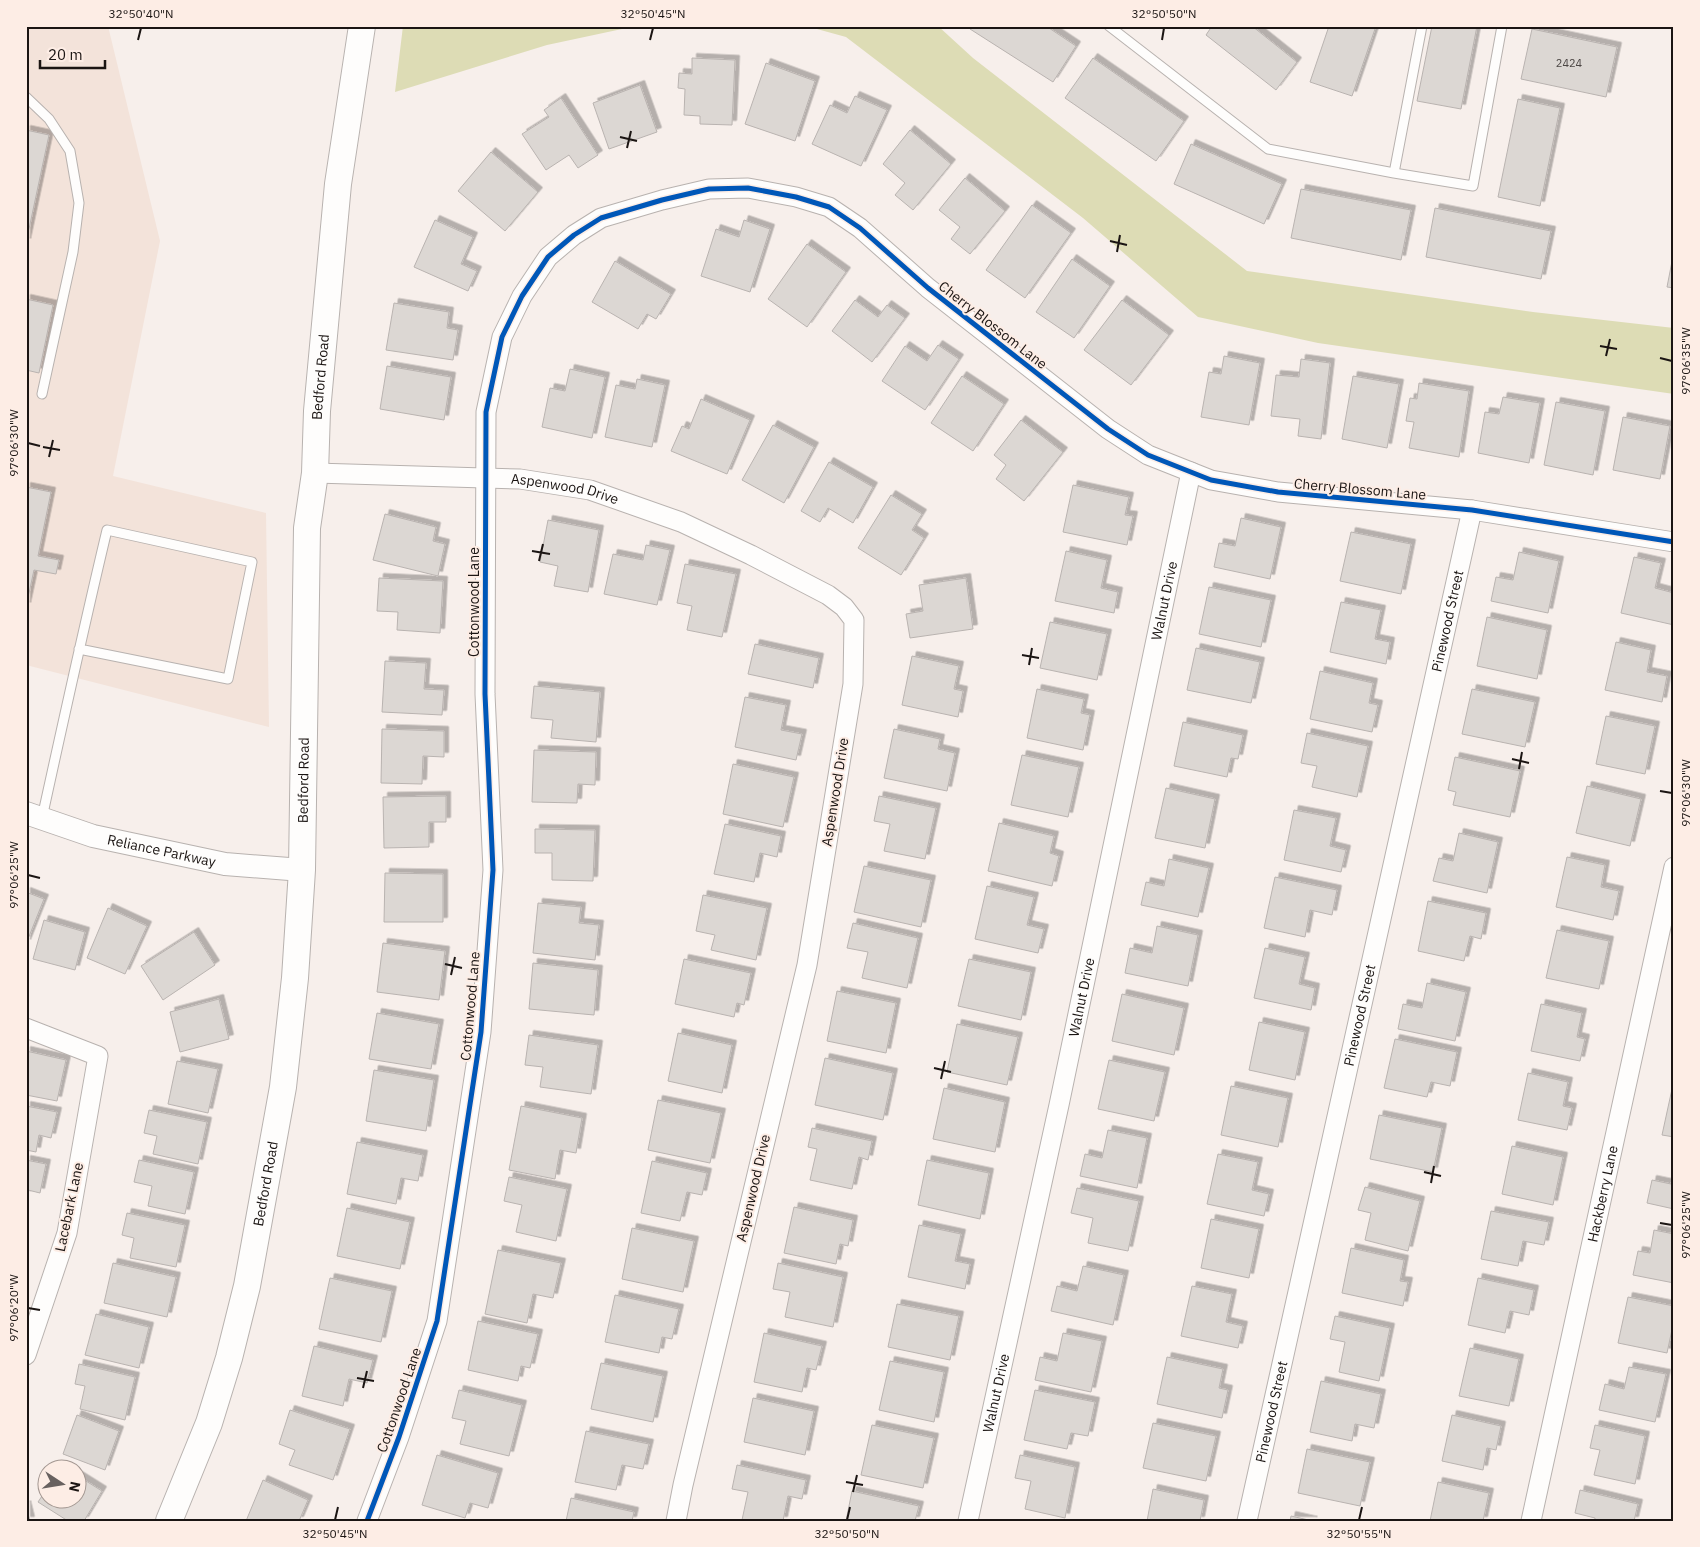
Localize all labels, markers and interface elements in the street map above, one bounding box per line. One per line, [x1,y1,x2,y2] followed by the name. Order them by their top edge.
[108,6,174,21] text: 32°50'40"N
[620,6,686,21] text: 32°50'45"N
[1131,6,1197,21] text: 32°50'50"N
[40,38,105,70] scale bar
[48,45,83,64] text: 20 m
[1556,56,1583,70] house number: 2424
[935,277,1051,373] street label: Cherry Blossom Lane
[1678,327,1693,395] text: 97°06'35"W
[308,333,333,420] street label: Bedford Road
[6,409,21,477] text: 97°06'30"W
[511,470,622,509] street label: Aspenwood Drive
[1293,474,1427,504] street label: Cherry Blossom Lane
[465,547,483,657] street label: Cottonwood Lane
[1147,559,1181,642] street label: Walnut Drive
[1427,568,1467,674] street label: Pinewood Street
[818,736,853,848] street label: Aspenwood Drive
[294,737,313,823] street label: Bedford Road
[1678,759,1693,827] text: 97°06'30"W
[106,830,218,871] street label: Reliance Parkway
[6,841,21,909] text: 97°06'25"W
[456,950,484,1061] street label: Cottonwood Lane
[1064,956,1099,1038] street label: Walnut Drive
[1339,963,1380,1068] street label: Pinewood Street
[732,1132,774,1244] street label: Aspenwood Drive
[249,1140,282,1228] street label: Bedford Road
[1583,1143,1622,1244] street label: Hackberry Lane
[51,1160,87,1253] street label: Lacebark Lane
[1678,1191,1693,1259] text: 97°06'25"W
[6,1274,21,1342] text: 97°06'20"W
[373,1345,425,1455] street label: Cottonwood Lane
[979,1352,1013,1434] street label: Walnut Drive
[1251,1359,1291,1464] street label: Pinewood Street
[38,1460,88,1510] north arrow
[65,1480,85,1494] text: N
[302,1526,368,1541] text: 32°50'45"N
[814,1526,880,1541] text: 32°50'50"N
[1326,1526,1392,1541] text: 32°50'55"N

